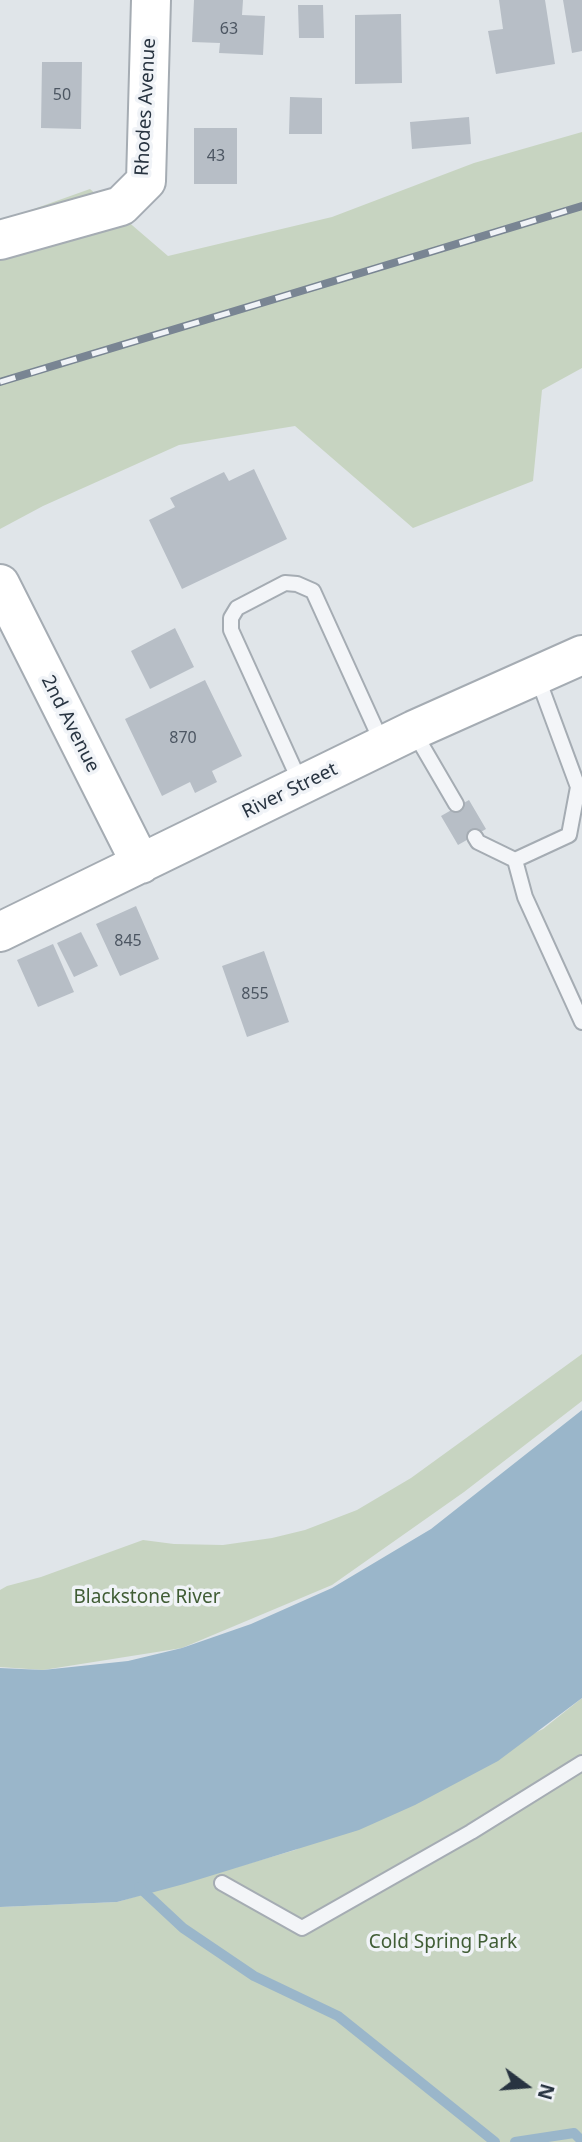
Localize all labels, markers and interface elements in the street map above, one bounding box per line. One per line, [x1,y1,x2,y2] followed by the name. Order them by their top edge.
[220,19,238,39] house number: 63
[131,37,161,177] street label: Rhodes Avenue
[53,85,71,105] house number: 50
[207,146,225,166] house number: 43
[36,672,104,776] street label: 2nd Avenue
[169,728,197,748] house number: 870
[239,758,341,824] street label: River Street
[114,931,142,951] house number: 845
[241,984,269,1004] house number: 855
[74,1587,220,1609] park label: Blackstone River
[369,1932,517,1954] park label: Cold Spring Park
[491,2051,561,2121] north arrow
[532,2081,561,2103] text: N

